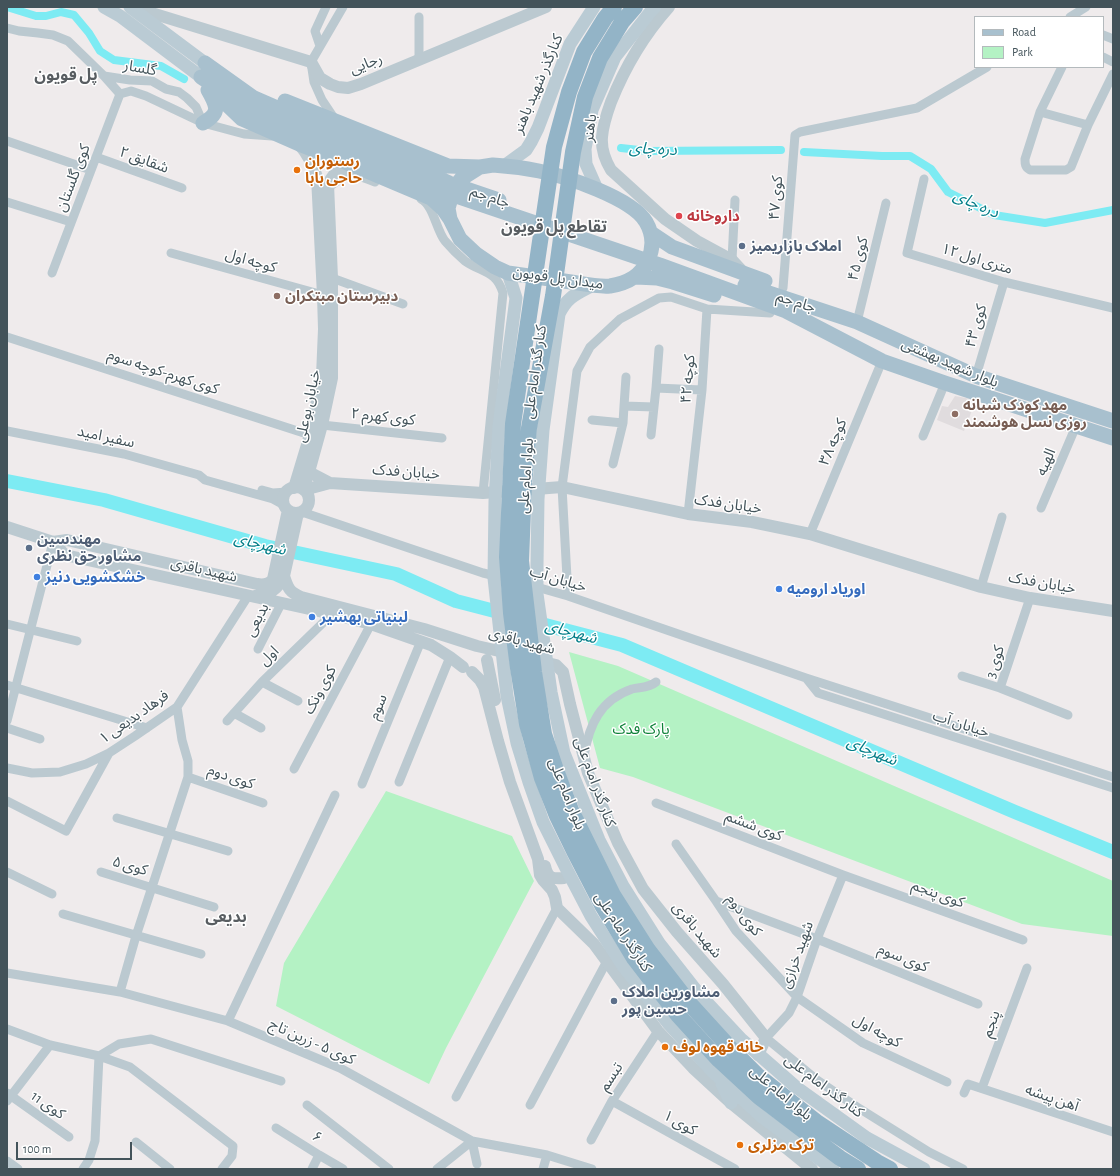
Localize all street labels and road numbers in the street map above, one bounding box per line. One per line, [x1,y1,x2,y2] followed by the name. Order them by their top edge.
[509,32,567,136] street label: کنارگذر شهید باهنر
[347,50,385,78] street label: رجایی
[122,56,158,80] street label: گلسار
[579,113,601,143] street label: باهنر
[52,142,94,214] street label: کوی گلستان
[117,143,171,177] street label: شقایق ۲
[765,175,787,221] street label: کوی ۴۷
[468,182,512,212] street label: جام جم
[844,235,872,283] street label: کوی ۴۵
[939,240,1015,278] street label: ۱۲ متری اول
[223,245,279,277] street label: کوچه اول
[512,263,604,293] street label: میدان پل قویون
[774,287,818,317] street label: جام جم
[961,302,991,350] street label: کوی ۴۳
[520,324,550,420] street label: کنار گذر امام علی
[899,334,1001,392] street label: بلوار شهید بهشتی
[105,346,221,398] street label: کوی کهرم-کوچه سوم
[677,354,699,404] street label: کوچه ۴۲
[291,368,325,444] street label: خیابان بوعلی
[350,405,416,429] street label: کوی کهرم ۲
[815,416,851,468] street label: کوچه ۳۸
[76,422,136,452] street label: سفیر امید
[514,438,538,514] street label: بلوار امام علی
[1032,446,1060,478] street label: الهیه
[372,461,440,483] street label: خیابان فدک
[693,490,763,518] street label: خیابان فدک
[169,554,239,586] street label: شهید باقری
[527,562,589,596] street label: خیابان آب
[1007,568,1077,598] street label: خیابان فدک
[241,600,273,640] street label: بدیعی
[487,624,557,658] street label: شهید باقری
[255,642,283,670] street label: اول
[982,643,1008,681] street label: کوی 3
[300,663,340,717] street label: کوی ونک
[96,686,172,748] street label: فرهاد بدیعی ۱
[365,692,391,722] street label: سوم
[930,706,992,742] street label: خیابان آب
[570,735,620,829] street label: کنار گذر امام علی
[544,755,590,833] street label: بلوار امام علی
[205,761,257,793] street label: کوی دوم
[723,807,785,845] street label: کوی ششم
[110,852,150,880] street label: کوی ۵
[909,876,967,912] street label: کوی پنجم
[591,889,655,975] street label: کنارگذر امام علی
[722,890,766,940] street label: کوی دوم
[668,898,726,962] street label: شهید باقری
[777,919,817,991] street label: شهید خرازی
[875,940,931,976] street label: کوی سوم
[978,1008,1004,1040] street label: پنجم
[850,1010,904,1052] street label: کوچه اول
[266,1015,358,1069] street label: کوی ۵ - زرین تاج
[781,1050,867,1122] street label: کنار گذر امام علی
[595,1059,627,1095] street label: تبسم
[746,1062,816,1124] street label: بلوار امام علی
[1023,1080,1081,1116] street label: آهن پیشه
[27,1087,69,1123] street label: کوی 11
[660,1106,700,1140] street label: کوی ۱
[309,1127,325,1147] street label: ۶

